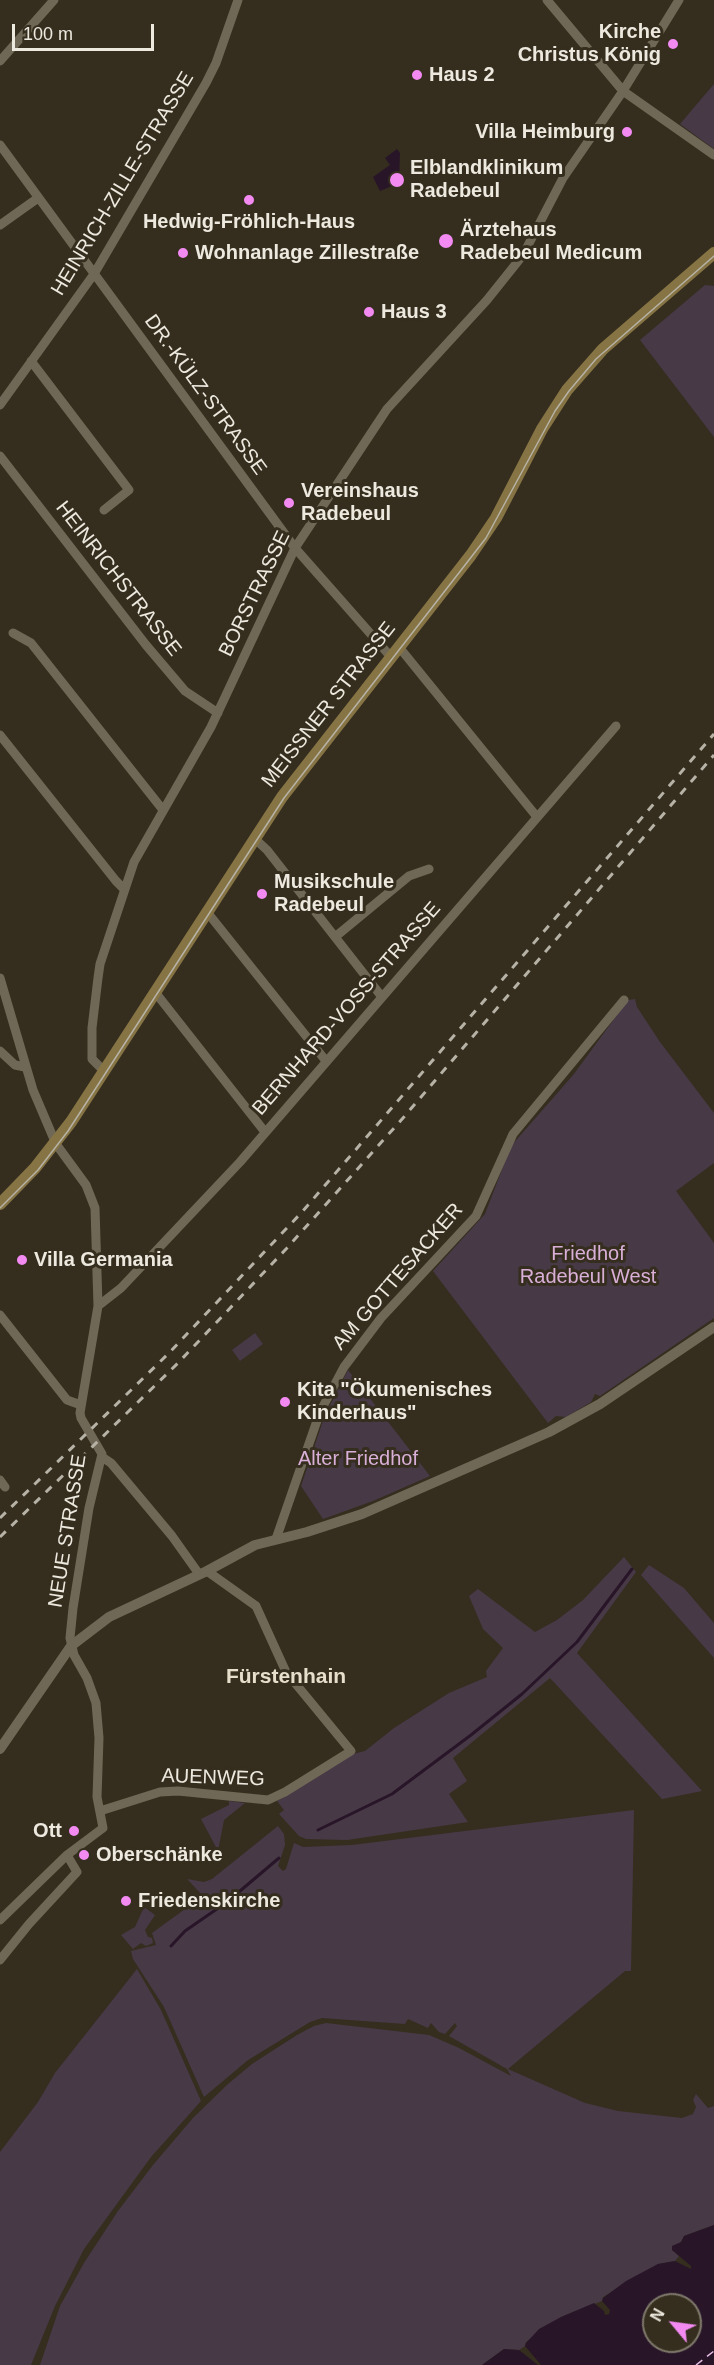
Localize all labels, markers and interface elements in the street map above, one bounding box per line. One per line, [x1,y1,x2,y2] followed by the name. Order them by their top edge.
[15,12,158,50] scale bar
[518,20,661,67] place label: Kirche Christus König
[23,24,73,44] text: 100 m
[666,37,680,51] marker: Kirche Christus König
[429,63,495,87] place label: Haus 2
[47,68,199,300] street label: HEINRICH-ZILLE-STRASSE
[410,68,424,82] marker: Haus 2
[475,120,615,144] place label: Villa Heimburg
[620,125,634,139] marker: Villa Heimburg
[410,156,563,203] place label: Elblandklinikum Radebeul
[388,171,406,189] marker: Elblandklinikum Radebeul
[242,193,256,207] marker: Hedwig-Fröhlich-Haus
[143,210,355,234] place label: Hedwig-Fröhlich-Haus
[460,218,642,265] place label: Ärztehaus Radebeul Medicum
[437,232,455,250] marker: Ärztehaus Radebeul Medicum
[195,241,419,265] place label: Wohnanlage Zillestraße
[176,246,190,260] marker: Wohnanlage Zillestraße
[381,300,447,324] place label: Haus 3
[362,305,376,319] marker: Haus 3
[139,310,271,480] street label: DR.-KÜLZ-STRASSE
[301,479,419,526] place label: Vereinshaus Radebeul
[282,496,296,510] marker: Vereinshaus Radebeul
[50,497,186,661] street label: HEINRICHSTRASSE
[214,527,296,661] street label: BORSTRASSE
[257,617,401,793] street label: MEISSNER STRASSE
[274,870,394,917] place label: Musikschule Radebeul
[255,887,269,901] marker: Musikschule Radebeul
[248,898,446,1120] street label: BERNHARD-VOSS-STRASSE
[328,1199,468,1355] street label: AM GOTTESACKER
[520,1242,656,1289] park label: Friedhof Radebeul West
[34,1248,173,1272] place label: Villa Germania
[15,1253,29,1267] marker: Villa Germania
[297,1378,492,1425] place label: Kita "Ökumenisches Kinderhaus"
[278,1395,292,1409] marker: Kita "Ökumenisches Kinderhaus"
[298,1447,418,1471] park label: Alter Friedhof
[44,1453,92,1609] street label: NEUE STRASSE
[226,1664,346,1690] district label: Fürstenhain
[161,1764,265,1792] street label: AUENWEG
[33,1819,62,1843] place label: Ott
[67,1824,81,1838] marker: Ott
[96,1843,223,1867] place label: Oberschänke
[77,1848,91,1862] marker: Oberschänke
[138,1889,280,1913] place label: Friedenskirche
[119,1894,133,1908] marker: Friedenskirche
[642,2293,702,2353] north arrow
[647,2306,668,2324] text: N

